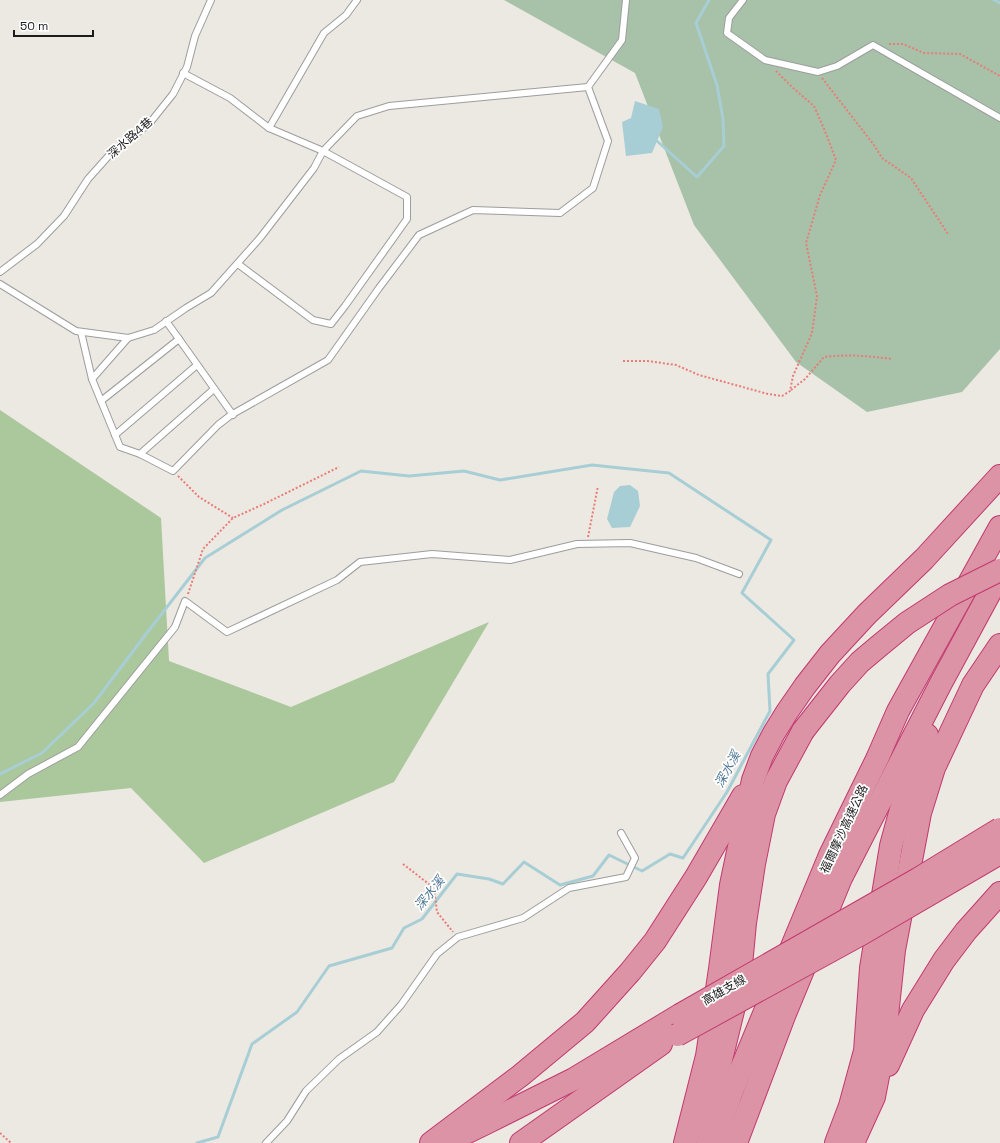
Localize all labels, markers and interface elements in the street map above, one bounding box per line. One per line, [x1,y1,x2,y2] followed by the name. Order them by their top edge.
[14,12,93,38] scale bar
[20,18,48,34] text: 50 m
[104,114,156,162] street label: 深水路4巷
[711,746,745,790] water label: 深水溪
[816,782,872,876] street label: 福爾摩沙高速公路
[411,871,450,914] water label: 深水溪
[699,971,749,1009] street label: 高雄支線

